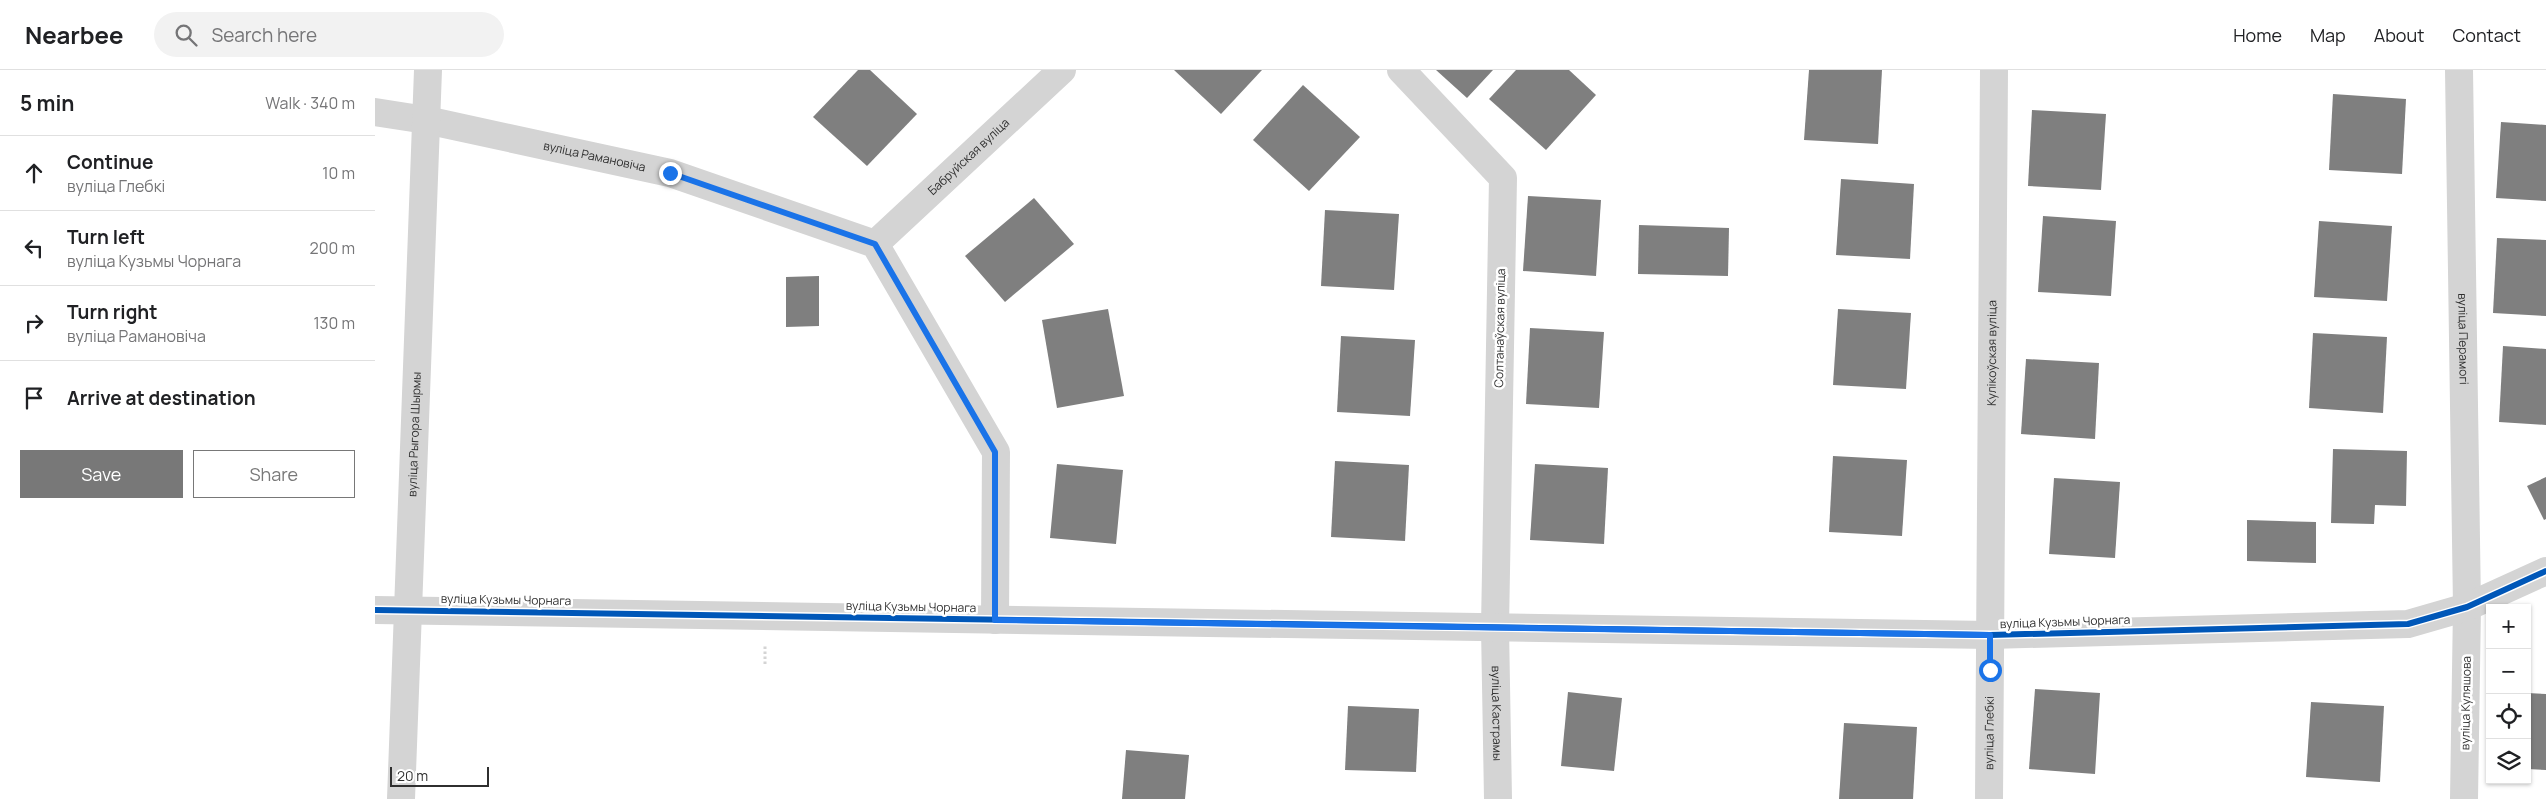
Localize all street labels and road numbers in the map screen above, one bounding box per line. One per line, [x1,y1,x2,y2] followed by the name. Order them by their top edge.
[924,114,1013,199] street label: Бабруйская вуліца
[542,137,647,175] street label: вуліца Рамановіча
[1490,268,1509,388] street label: Солтанаўская вуліца
[2454,293,2473,385] street label: вуліца Перамогі
[1983,300,2000,406] street label: Кулікоўская вуліца
[403,371,425,497] street label: вуліца Рыгора Шырмы
[441,590,571,609] street label: вуліца Кузьмы Чорнага
[846,597,976,616] street label: вуліца Кузьмы Чорнага
[1999,611,2131,632] street label: вуліца Кузьмы Чорнага
[2456,656,2475,750] street label: вуліца Куляшова
[1488,666,1506,761] street label: вуліца Кастрамы
[1980,696,1998,770] street label: вуліца Глебкі

